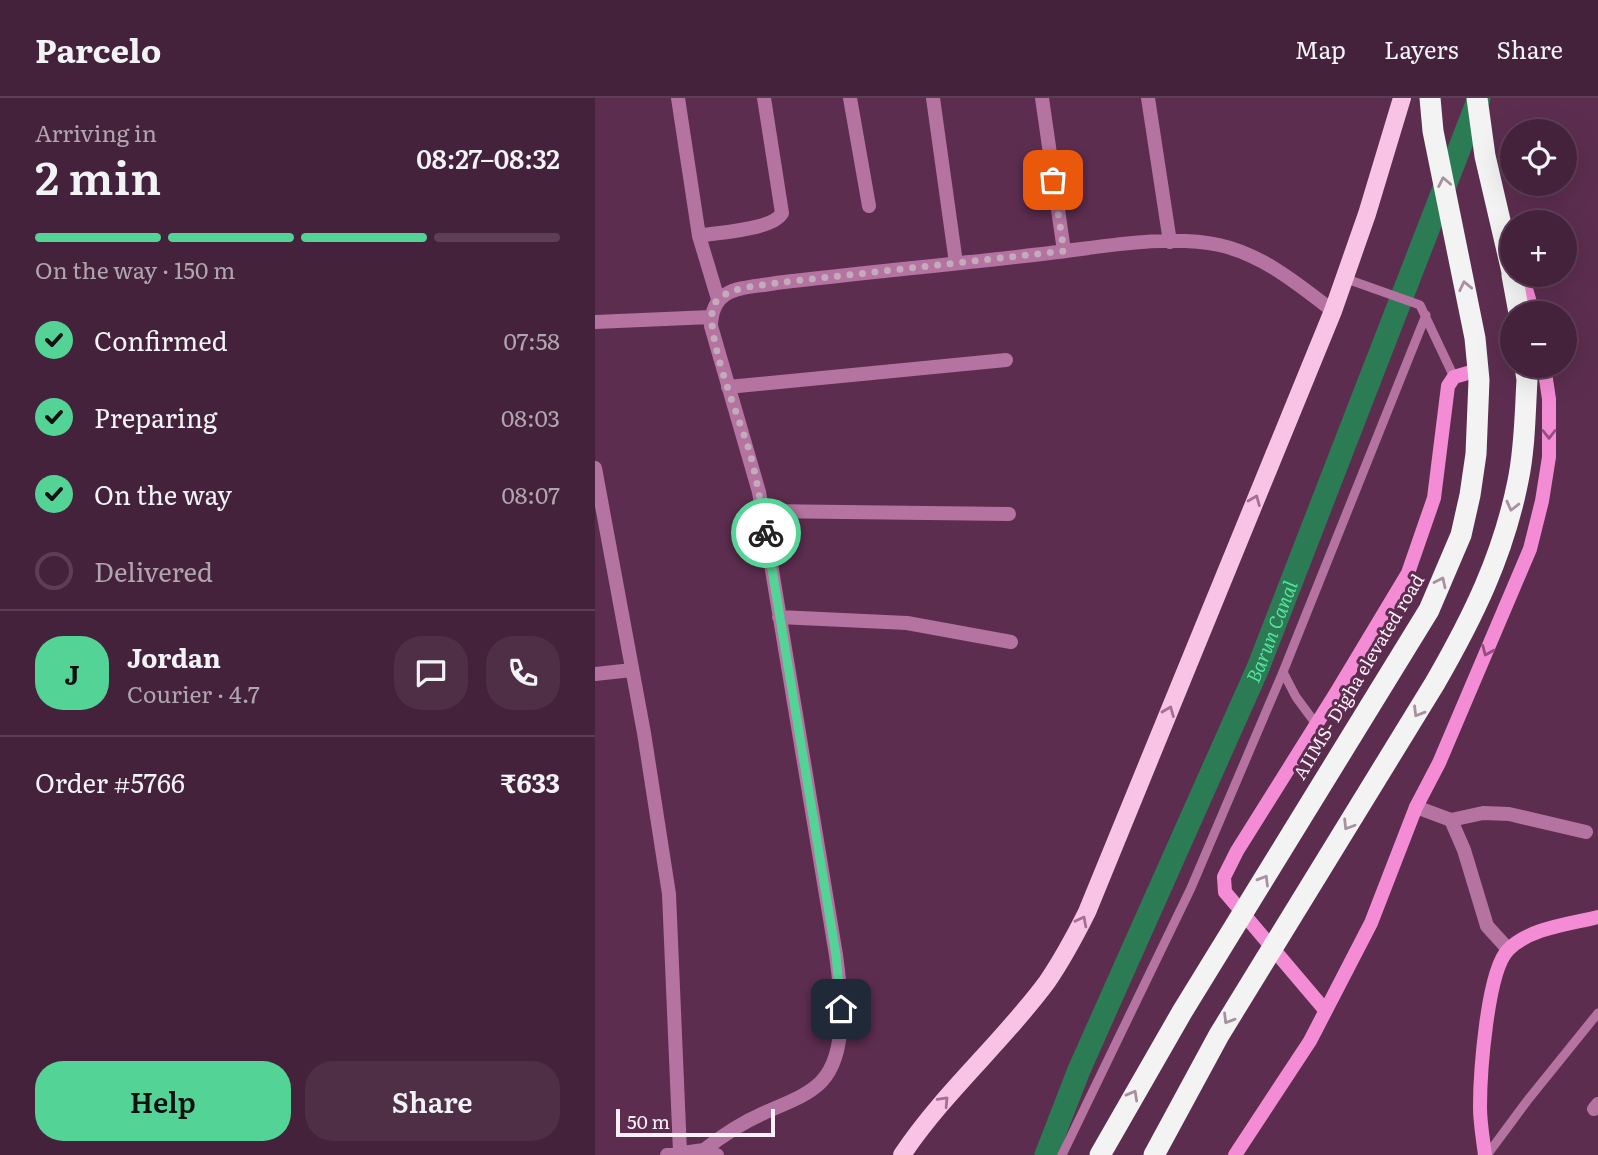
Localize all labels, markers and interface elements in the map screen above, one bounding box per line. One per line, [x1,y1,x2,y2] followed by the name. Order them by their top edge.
[35,24,161,73] text: Parcelo
[1295,31,1346,66] text: Map
[1384,31,1458,66] text: Layers
[1496,31,1563,66] text: Share
[35,115,157,149] text: Arriving in
[1500,119,1577,378] map controls
[1500,119,1577,196] button: locate
[416,138,560,177] text: 08:27–08:32
[35,141,161,209] text: 2 min
[1023,150,1083,210] pin
[1034,161,1072,199] icon: bag
[1437,176,1452,188] one-way arrow
[1500,210,1577,287] button: +
[35,252,235,286] text: On the way · 150 m
[1458,280,1473,292] one-way arrow
[1500,301,1577,378] button: −
[94,320,228,359] text: Confirmed
[35,321,73,359] icon: check
[503,323,560,357] text: 07:58
[94,397,217,436] text: Preparing
[35,398,73,436] icon: check
[501,400,560,434] text: 08:03
[1541,429,1557,439] one-way arrow
[94,474,232,513] text: On the way
[35,475,73,513] icon: check
[501,477,560,511] text: 08:07
[1247,495,1261,508] one-way arrow
[731,498,801,568] courier
[1506,500,1520,512] one-way arrow
[747,514,785,552] icon: bike
[94,551,213,590] text: Delivered
[1285,568,1430,784] street label: AIIMS- Digha elevated road
[1238,576,1304,687] water label: Barun Canal
[1433,577,1447,590] one-way arrow
[394,636,468,710] button: chat
[486,636,560,710] button: phone
[127,637,221,676] text: Jordan
[1481,643,1495,656] one-way arrow
[65,654,79,693] text: J
[127,676,260,710] text: Courier · 4.7
[1413,704,1426,717] one-way arrow
[1161,706,1175,718] one-way arrow
[35,762,185,801] text: Order #5766
[500,762,560,801] text: ₹633
[1343,818,1356,831] one-way arrow
[1256,875,1269,888] one-way arrow
[1073,916,1087,928] one-way arrow
[811,979,871,1039] pin
[822,990,860,1028] icon: home
[1224,1012,1237,1025] one-way arrow
[35,1061,291,1141] button: Help
[305,1061,560,1141] button: Share
[1125,1090,1138,1103] one-way arrow
[936,1096,948,1109] one-way arrow
[616,1106,775,1138] scale bar
[627,1107,670,1135] text: 50 m

